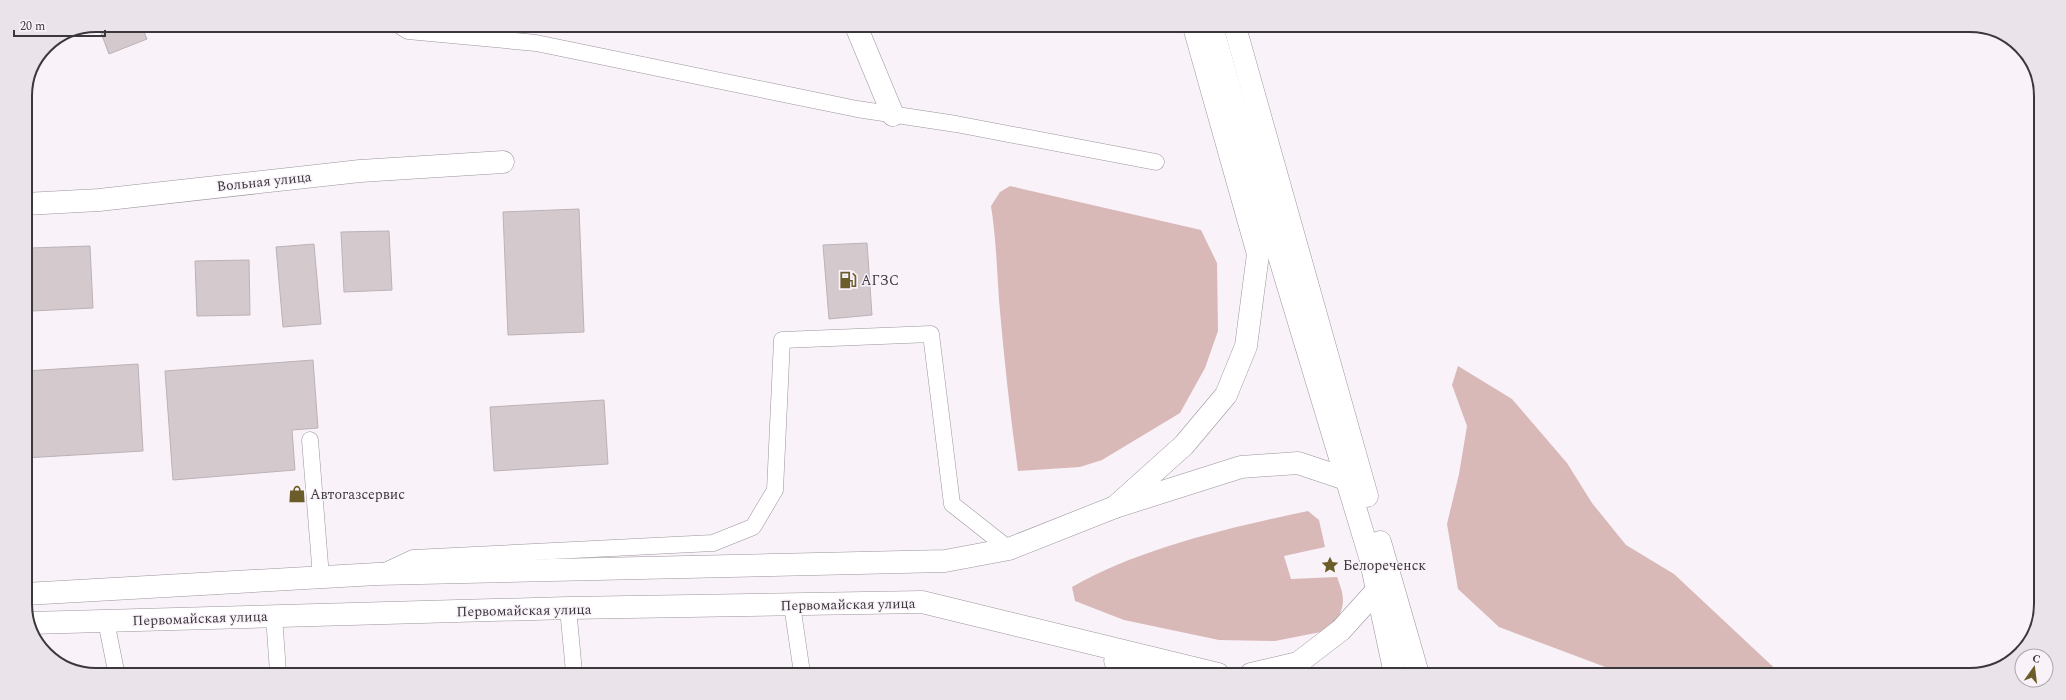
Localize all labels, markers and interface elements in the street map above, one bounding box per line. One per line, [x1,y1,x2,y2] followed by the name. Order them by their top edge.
[14,12,105,38] scale bar
[20,17,45,36] text: 20 m
[216,166,313,197] street label: Вольная улица
[838,270,858,290] fuel station icon: АГЗС
[861,270,899,291] place label: АГЗС
[287,484,307,504] shop icon: Автогазсервис
[310,484,405,505] place label: Автогазсервис
[1320,555,1340,575] place icon: Белореченск
[1343,555,1426,576] place label: Белореченск
[780,593,916,616] street label: Первомайская улица
[456,599,592,622] street label: Первомайская улица
[132,606,268,631] street label: Первомайская улица
[2014,648,2054,688] north arrow
[2030,650,2042,668] text: С

